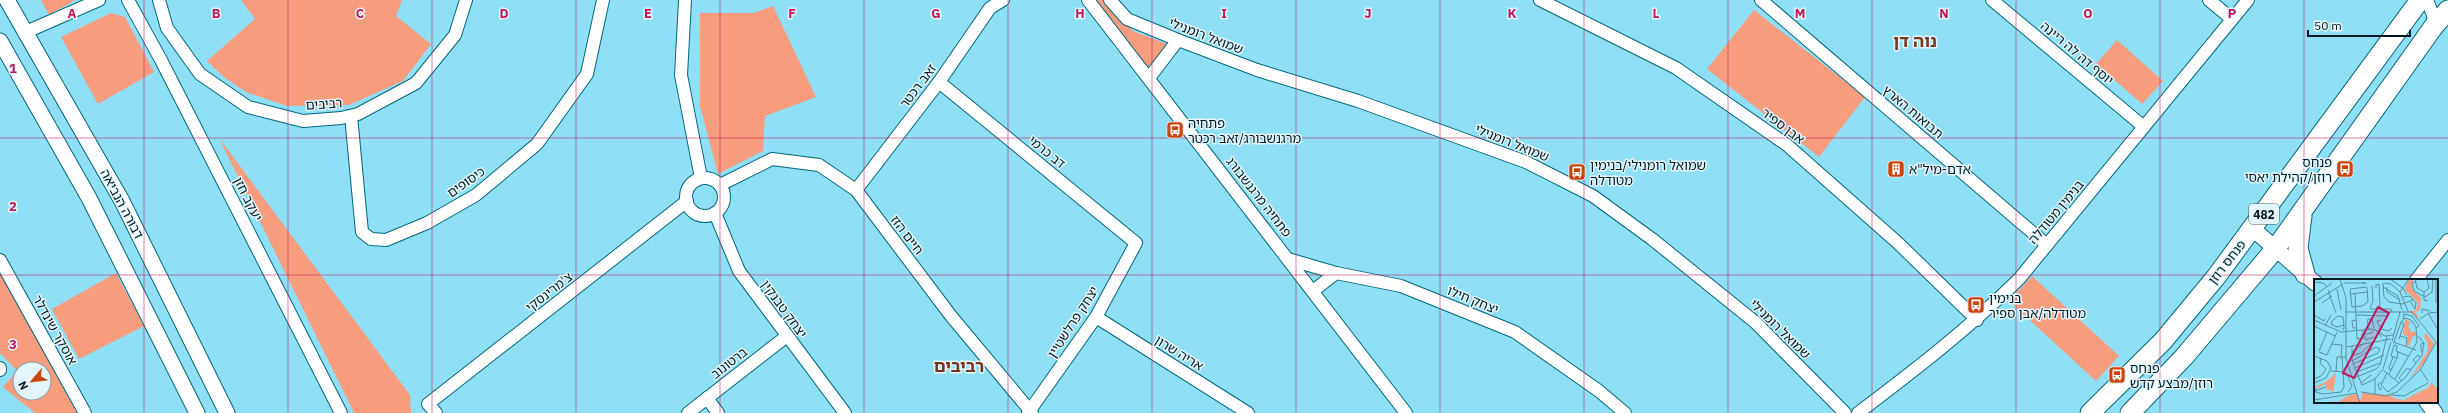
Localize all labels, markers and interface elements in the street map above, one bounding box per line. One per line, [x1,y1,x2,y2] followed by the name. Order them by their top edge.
[68,5,77,22] text: A
[212,5,221,22] text: B
[356,5,365,22] text: C
[499,5,509,22] text: D
[644,5,652,22] text: E
[788,5,796,22] text: F
[931,5,941,22] text: G
[1075,5,1085,22] text: H
[1221,5,1227,22] text: I
[1364,5,1372,22] text: J
[1507,5,1517,22] text: K
[1653,5,1660,22] text: L
[1795,5,1805,22] text: M
[1939,5,1949,22] text: N
[2083,5,2093,22] text: O
[2228,5,2237,22] text: P
[2308,12,2410,38] scale bar
[1166,14,1246,58] street label: שמואל רומנילי
[2037,17,2117,89] street label: יוסף דה לה ריינה
[2314,18,2342,33] text: 50 m
[1893,30,1937,52] district label: נוה דן
[9,60,17,77] text: 1
[896,61,940,111] street label: זאב רכטר
[1879,82,1947,142] street label: תבואות הארץ
[305,94,343,114] street label: רביבים
[1758,104,1808,148] street label: אבן ספיר
[1188,115,1302,147] place label: פתחיה מרגנשבורג/זאב רכטר
[1165,120,1185,140] bus stop icon: פתחיה מרגנשבורג/זאב רכטר
[1472,120,1552,166] street label: שמואל רומנילי
[1025,132,1069,172] street label: דב כרמי
[1222,153,1296,241] street label: פתחיה מרגנשבורג
[2245,154,2332,186] place label: פנחס רוזן/קהילת יאסי
[1590,157,1706,189] place label: שמואל רומנילי/בנימין מטודלה
[1886,159,1906,179] building icon: אדם-מיל"א
[2335,159,2355,179] bus stop icon: פנחס רוזן/קהילת יאסי
[1909,161,1971,178] place label: אדם-מיל"א
[1567,162,1587,182] bus stop icon: שמואל רומנילי/בנימין מטודלה
[444,163,489,201] street label: כיסופים
[97,166,147,242] street label: דבורה הנביאה
[230,174,266,224] street label: יעקב חזן
[2024,177,2088,247] street label: בנימין מטודלה
[9,198,17,215] text: 2
[2249,204,2279,224] road number: 482
[887,212,927,258] street label: חיים הזז
[2204,236,2250,288] street label: פנחס רוזן
[522,268,576,316] street label: צ'מרינסקי
[757,277,811,341] street label: יצחק טבנקין
[2314,279,2438,403] inset map
[1445,282,1501,318] street label: יצחק חילו
[1043,283,1103,361] street label: יצחק פרלשטיין
[1989,290,2086,322] place label: בנימין מטודלה/אבן ספיר
[29,292,81,368] street label: אוסקר שינדלר
[1966,295,1986,315] bus stop icon: בנימין מטודלה/אבן ספיר
[1746,296,1814,362] street label: שמואל רומנילי
[1152,331,1206,375] street label: אריה שרון
[9,336,17,353] text: 3
[707,343,751,383] street label: ברטונוב
[934,355,984,377] district label: רביבים
[2130,360,2213,392] place label: פנחס רוזן/מבצע קדש
[12,361,52,401] north arrow
[2107,365,2127,385] bus stop icon: פנחס רוזן/מבצע קדש
[15,379,31,392] text: N

